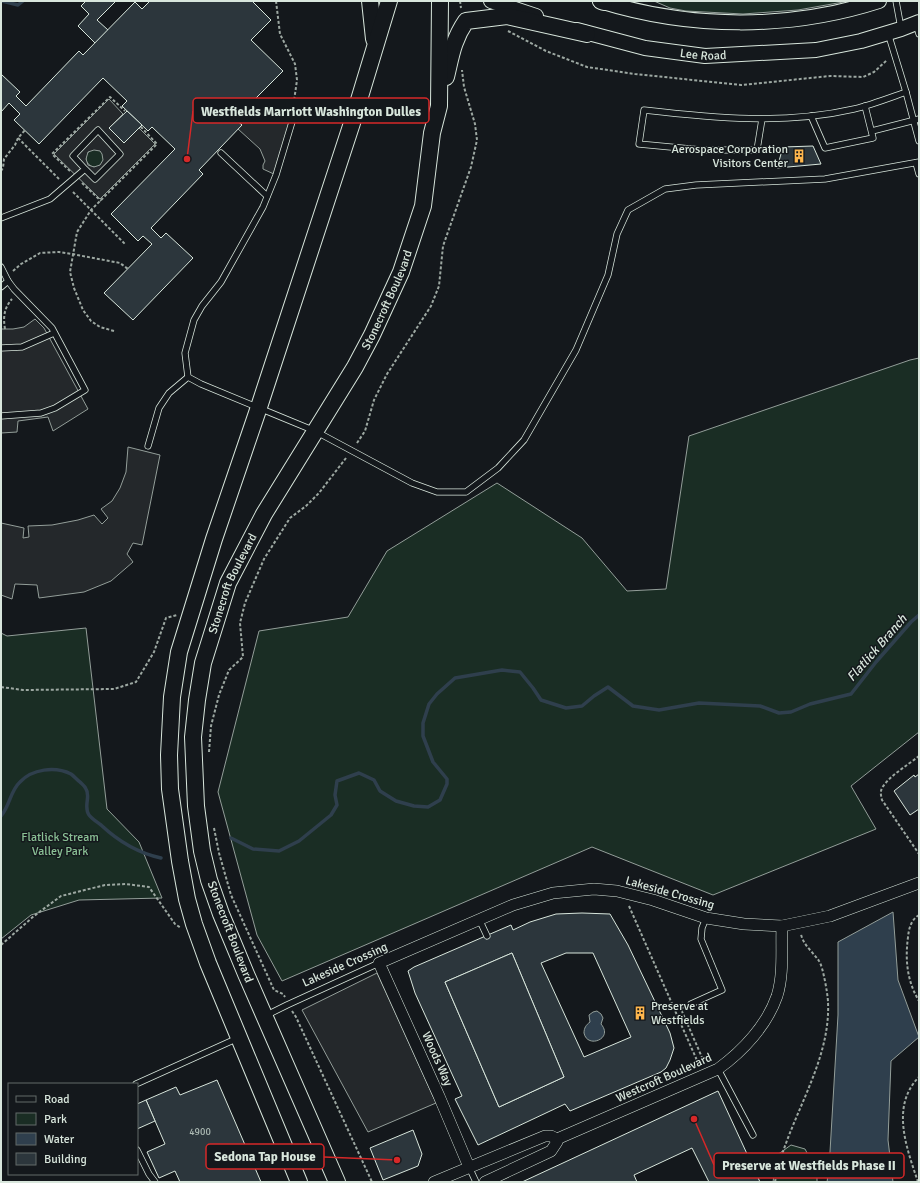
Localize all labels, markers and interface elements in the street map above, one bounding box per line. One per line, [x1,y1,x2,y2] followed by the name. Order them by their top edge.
[679,45,727,64] street label: Lee Road
[193,98,429,123] callout: Westfields Marriott Washington Dulles
[201,104,421,120] text: Westfields Marriott Washington Dulles
[671,142,789,171] place label: Aerospace Corporation Visitors Center
[791,148,807,164] building icon: Aerospace Corporation Visitors Center
[358,248,415,352] street label: Stonecroft Boulevard
[205,531,260,636] street label: Stonecroft Boulevard
[844,610,911,685] water label: Flatlick Branch
[21,830,99,859] park label: Flatlick Stream Valley Park
[624,873,716,913] street label: Lakeside Crossing
[204,879,256,985] street label: Stonecroft Boulevard
[300,939,390,991] street label: Lakeside Crossing
[651,999,708,1028] place label: Preserve at Westfields
[632,1005,648,1021] building icon: Preserve at Westfields
[418,1030,456,1089] street label: Woods Way
[614,1050,714,1106] street label: Westcroft Boulevard
[8,1083,138,1175] legend
[44,1092,70,1107] text: Road
[44,1112,67,1127] text: Park
[189,1126,211,1138] house number: 4900
[44,1132,75,1147] text: Water
[206,1144,324,1169] callout: Sedona Tap House
[214,1149,316,1165] text: Sedona Tap House
[44,1152,87,1167] text: Building
[714,1153,904,1178] callout: Preserve at Westfields Phase II
[722,1158,896,1174] text: Preserve at Westfields Phase II

